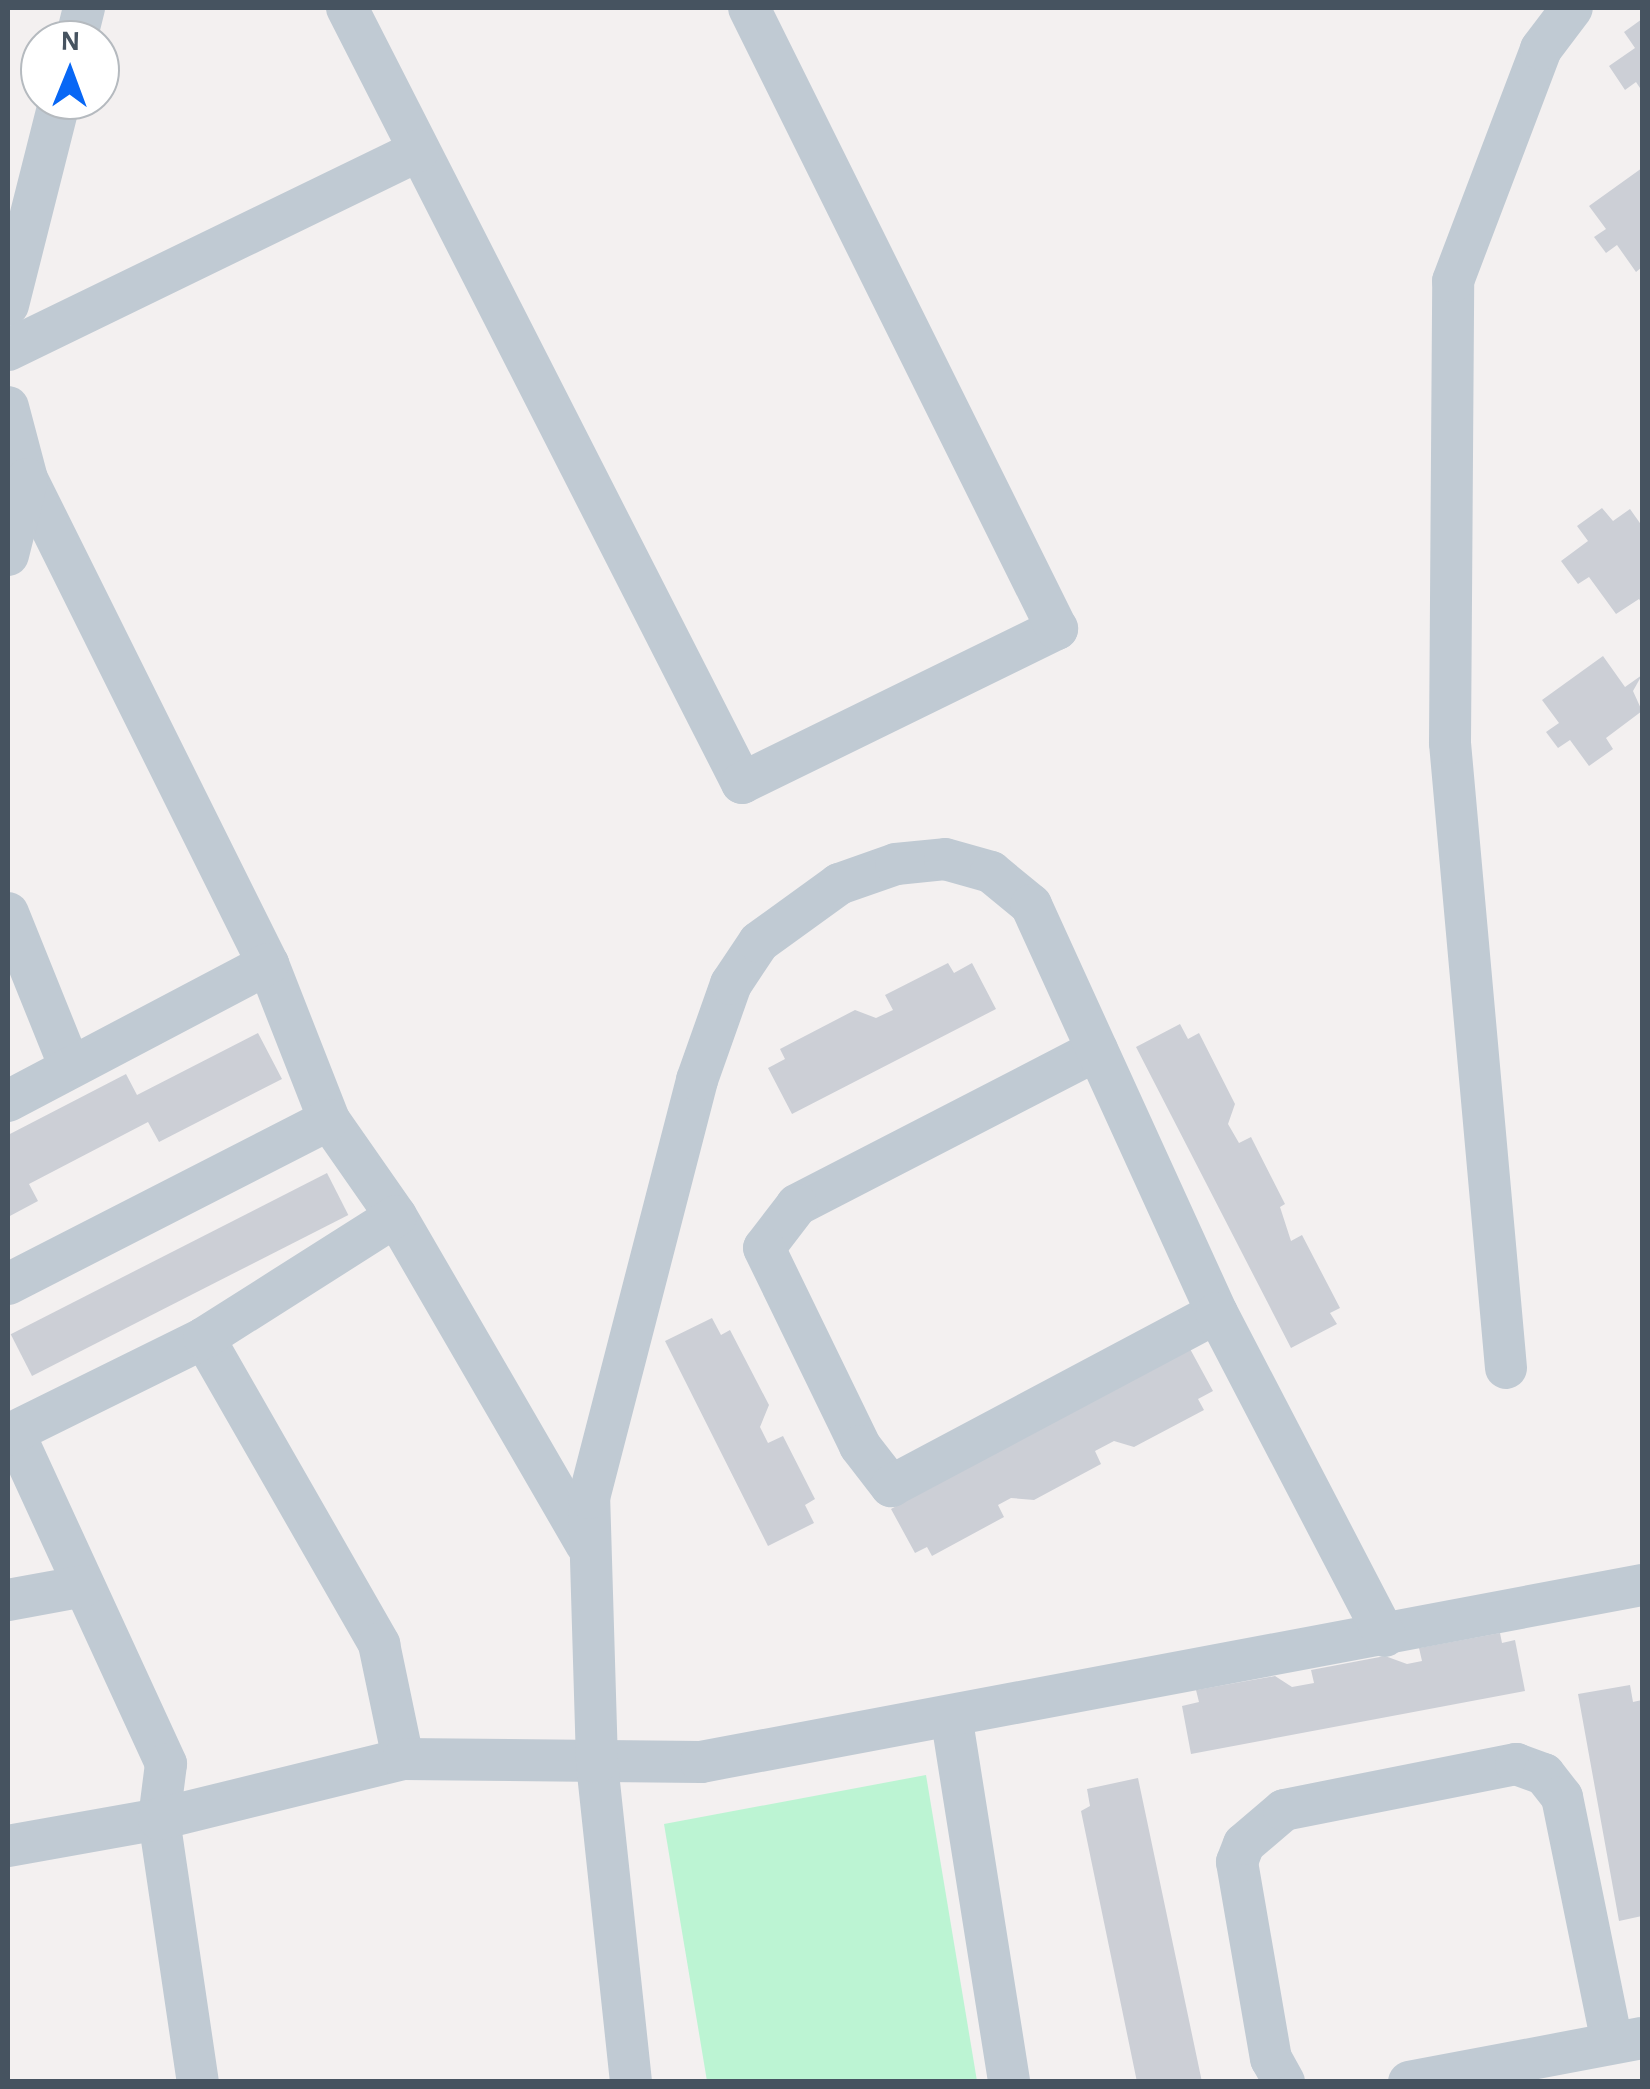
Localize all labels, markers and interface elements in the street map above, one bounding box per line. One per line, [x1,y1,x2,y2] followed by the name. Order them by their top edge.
[20,20,120,120] north arrow
[61,28,80,56] text: N

